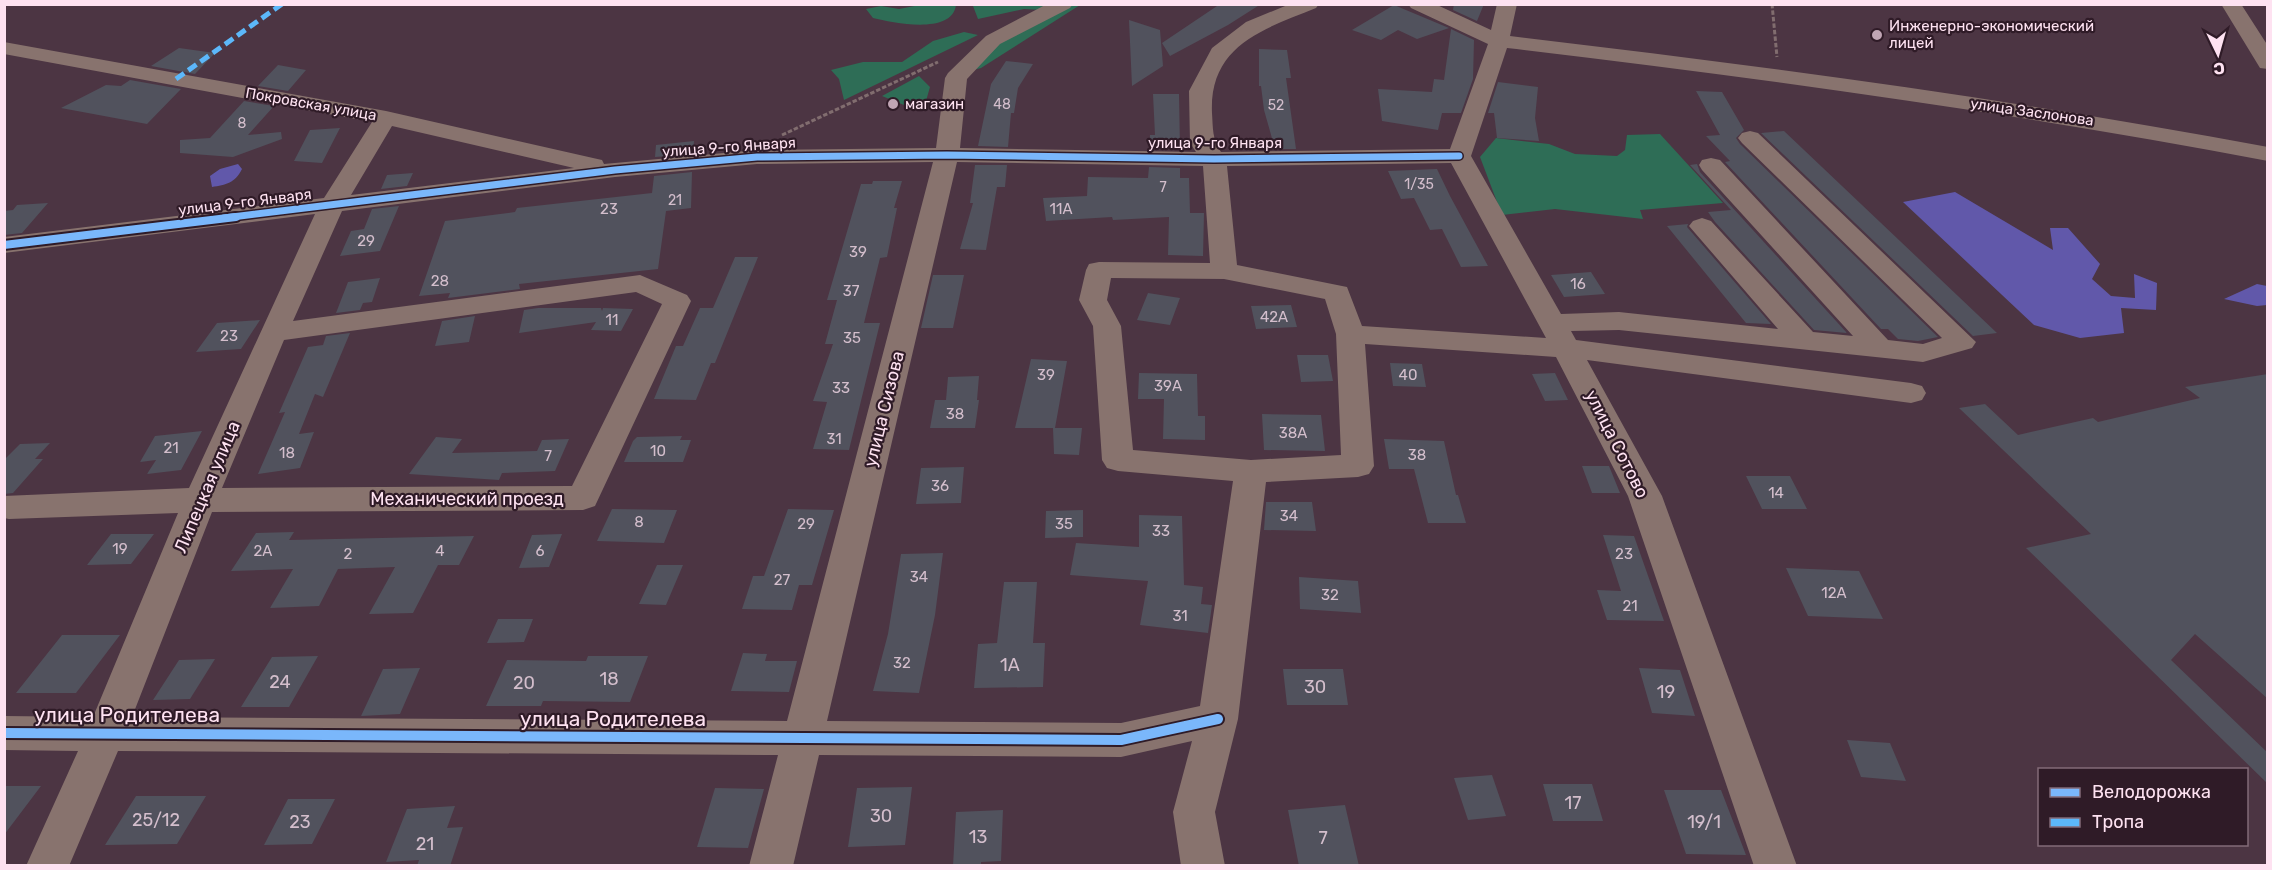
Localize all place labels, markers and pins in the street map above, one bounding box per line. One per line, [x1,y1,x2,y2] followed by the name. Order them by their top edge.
[1889,17,2094,52] place label: Инженерно-экономический лицей
[1870,28,1884,42] marker: Инженерно-экономический лицей
[905,95,964,113] place label: магазин
[886,97,900,111] marker: магазин

